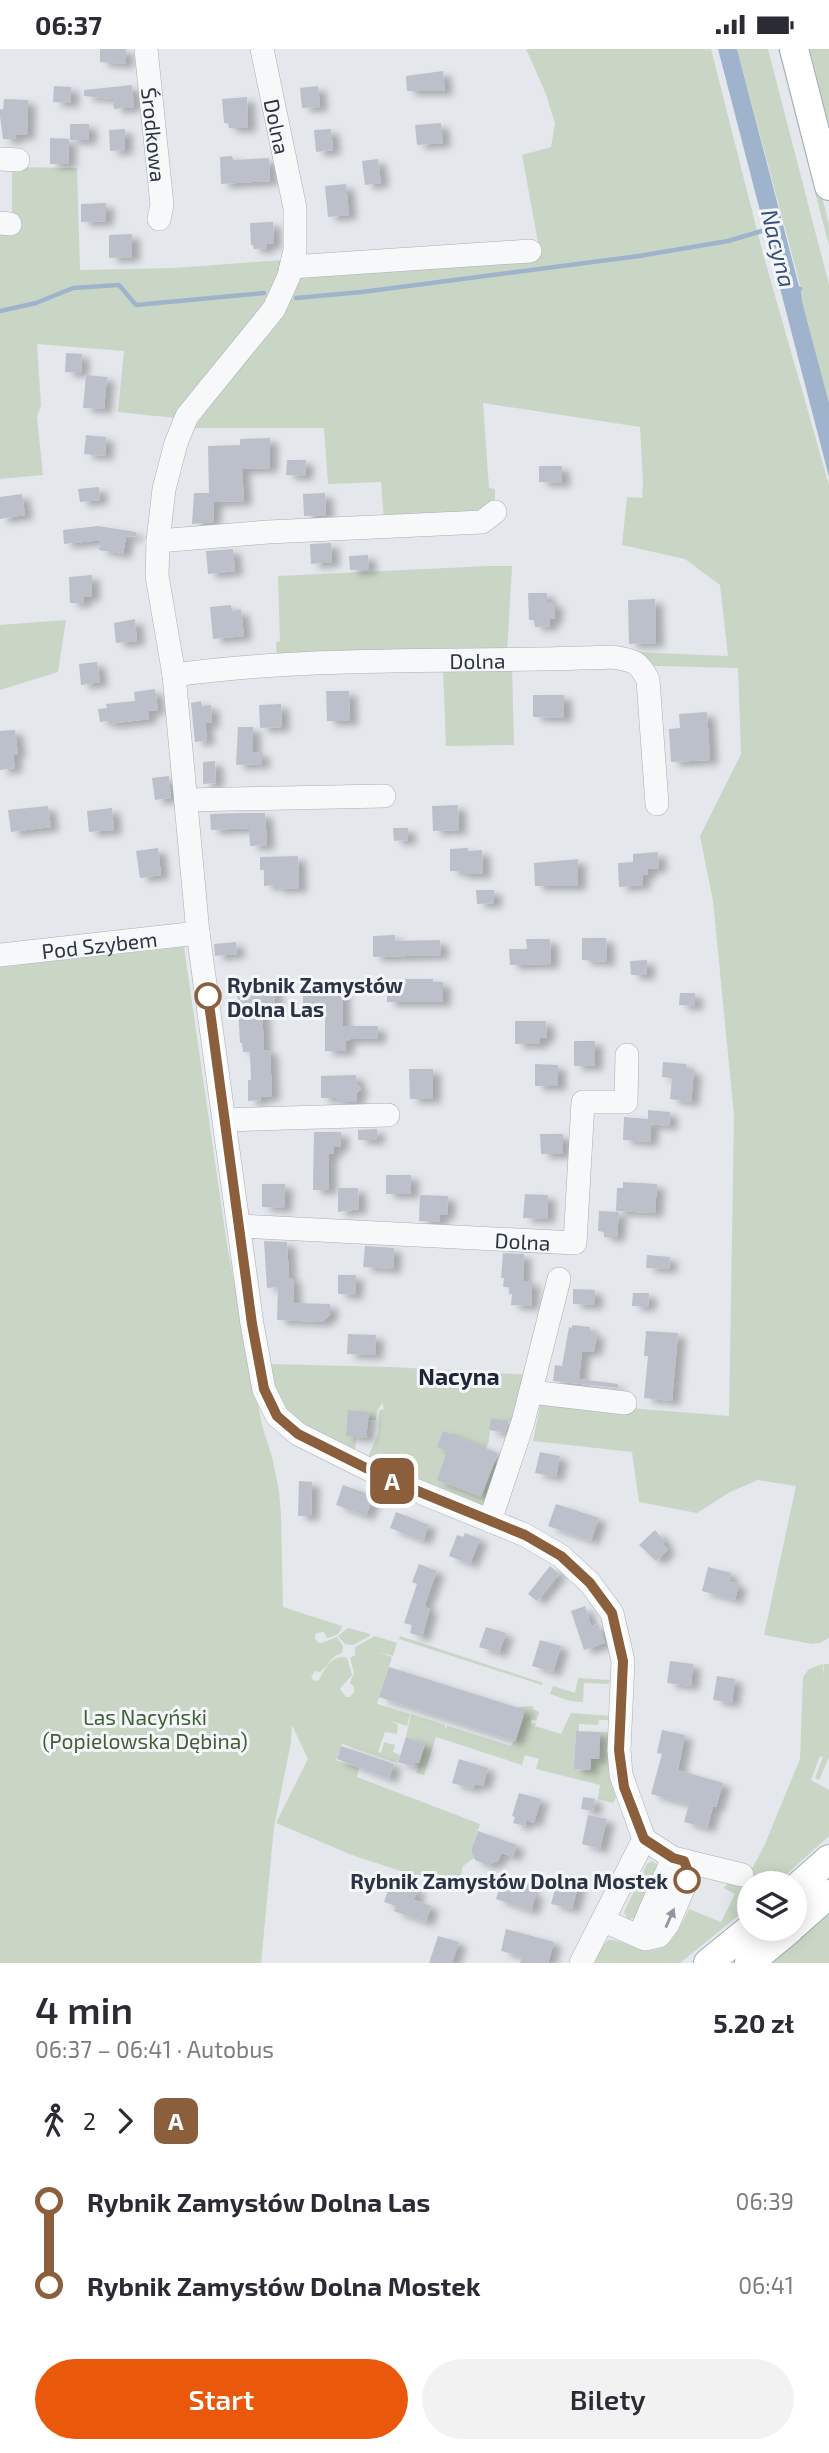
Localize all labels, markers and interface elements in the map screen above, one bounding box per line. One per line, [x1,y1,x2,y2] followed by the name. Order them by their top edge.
[35,9,102,40] text: 06:37
[137,86,172,183] street label: Środkowa
[260,96,296,156] street label: Dolna
[756,206,802,290] water label: Nacyna
[449,647,505,673] street label: Dolna
[40,925,159,963] street label: Pod Szybem
[227,972,403,1021] place label: Rybnik Zamysłów Dolna Las
[195,983,221,1009] marker: Rybnik Zamysłów Dolna Las
[494,1226,551,1254] street label: Dolna
[418,1362,500,1390] district label: Nacyna
[369,1458,415,1504] line badge: A
[384,1466,400,1495] text: A
[42,1704,248,1753] park label: Las Nacyński (Popielowska Dębina)
[674,1867,700,1893] marker: Rybnik Zamysłów Dolna Mostek
[350,1868,668,1894] place label: Rybnik Zamysłów Dolna Mostek
[737,1871,807,1941] map controls
[737,1871,807,1941] button: layers
[665,1908,676,1929] one-way arrow
[35,1986,133,2032] text: 4 min
[713,2007,794,2038] text: 5.20 zł
[35,2035,274,2063] text: 06:37 – 06:41 · Autobus
[35,2102,73,2140] icon: walk
[106,2102,144,2140] icon: forward
[168,2106,184,2135] text: A
[83,2107,96,2135] text: 2
[87,2186,430,2217] text: Rybnik Zamysłów Dolna Las
[736,2187,794,2215] text: 06:39
[87,2270,480,2301] text: Rybnik Zamysłów Dolna Mostek
[738,2271,794,2299] text: 06:41
[35,2359,408,2439] button: Start
[422,2359,794,2439] button: Bilety

